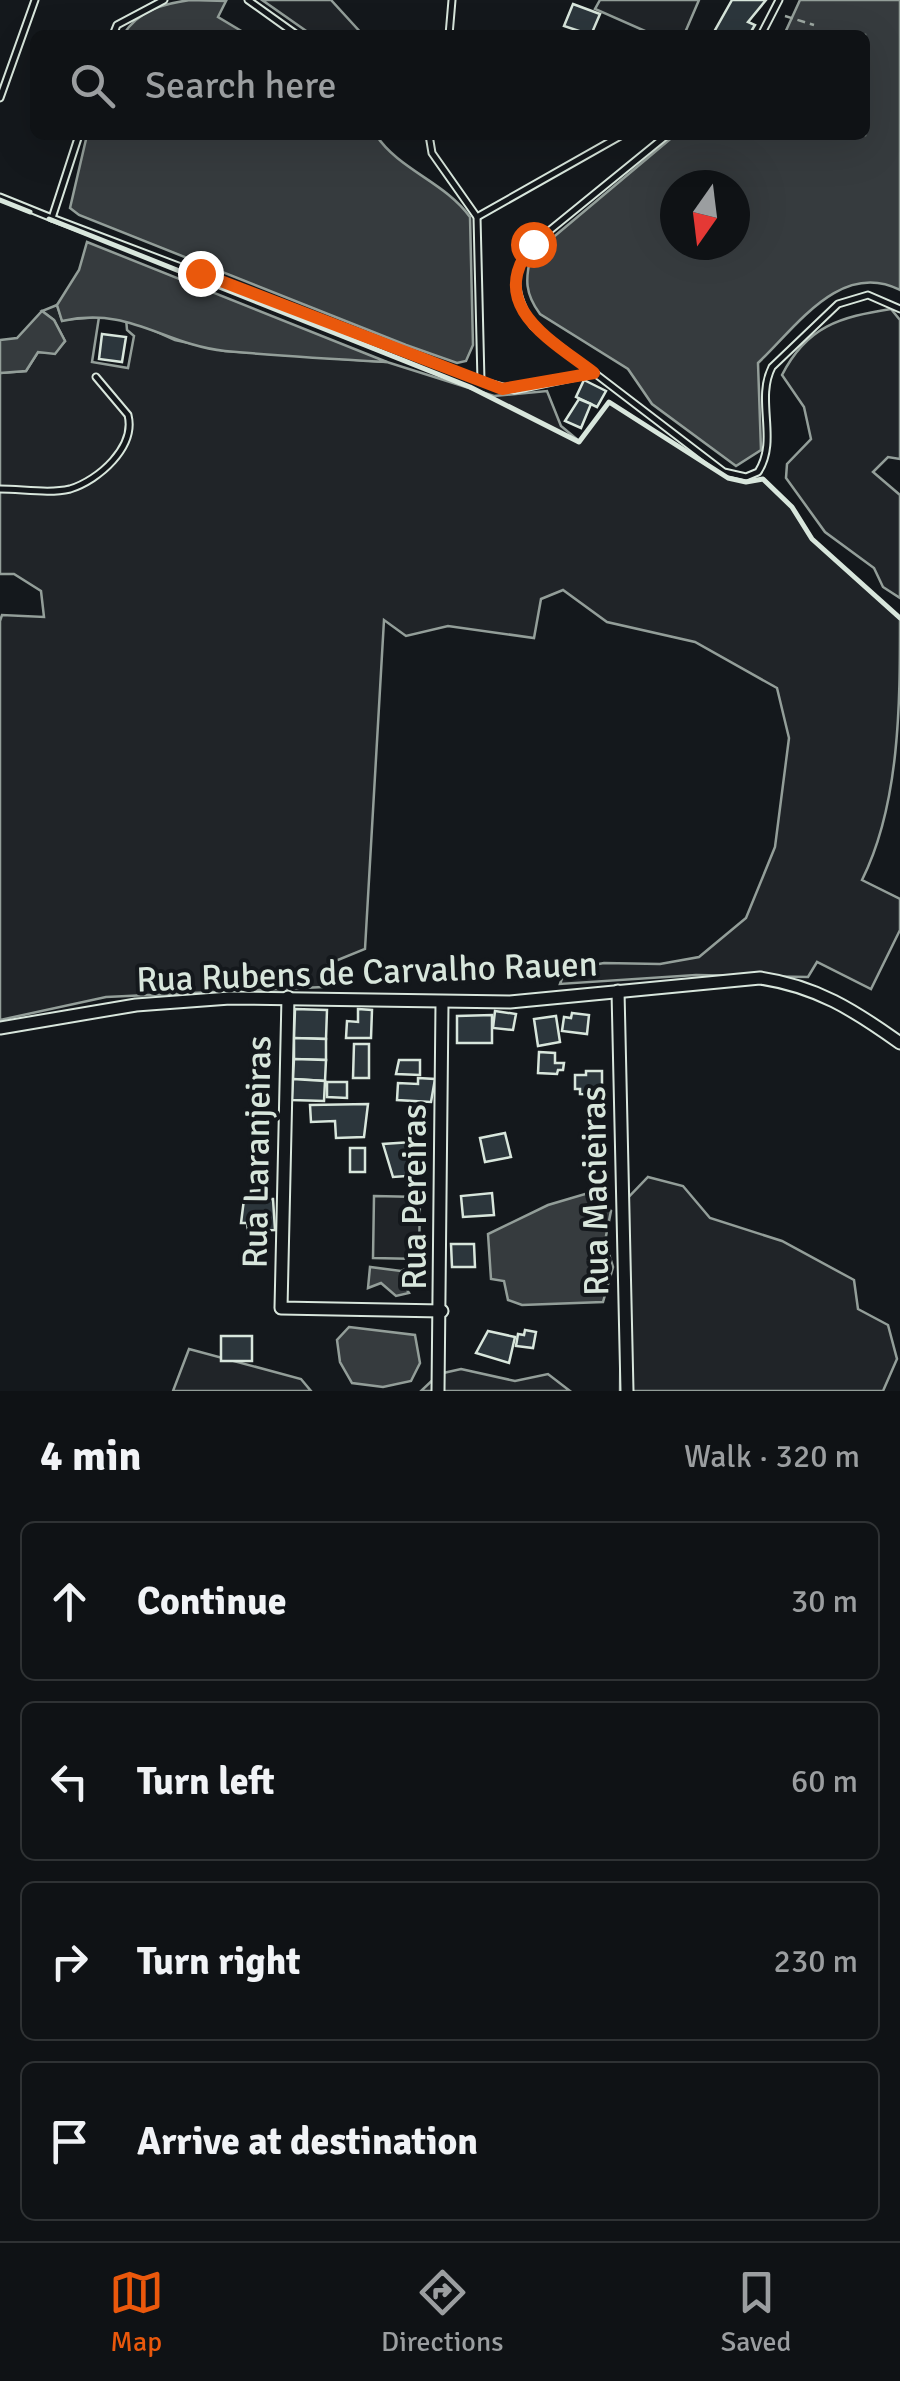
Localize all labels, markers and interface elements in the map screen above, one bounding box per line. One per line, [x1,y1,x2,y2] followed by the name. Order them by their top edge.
[30,30,870,140] search box
[65,58,120,113] icon: search
[145,62,337,109] text: Search here
[660,170,750,260] north arrow
[511,222,557,268] route start
[178,251,224,297] route end
[136,942,598,1002] street label: Rua Rubens de Carvalho Rauen
[233,1035,281,1269] street label: Rua Laranjeiras
[572,1086,618,1296] street label: Rua Macieiras
[393,1104,436,1290] street label: Rua Pereiras
[40,1431,141,1482] text: 4 min
[684,1437,860,1476] text: Walk · 320 m
[42,1574,97,1629] icon: ahead
[137,1578,287,1625] text: Continue
[791,1582,858,1621] text: 30 m
[42,1754,97,1809] icon: left
[137,1758,275,1805] text: Turn left
[791,1762,858,1801] text: 60 m
[42,1934,97,1989] icon: right
[137,1938,301,1985] text: Turn right
[774,1942,858,1981] text: 230 m
[42,2114,97,2169] icon: arrive
[137,2118,478,2165] text: Arrive at destination
[109,2265,164,2359] tab: Map
[381,2265,503,2359] tab: Directions
[721,2265,791,2359] tab: Saved

